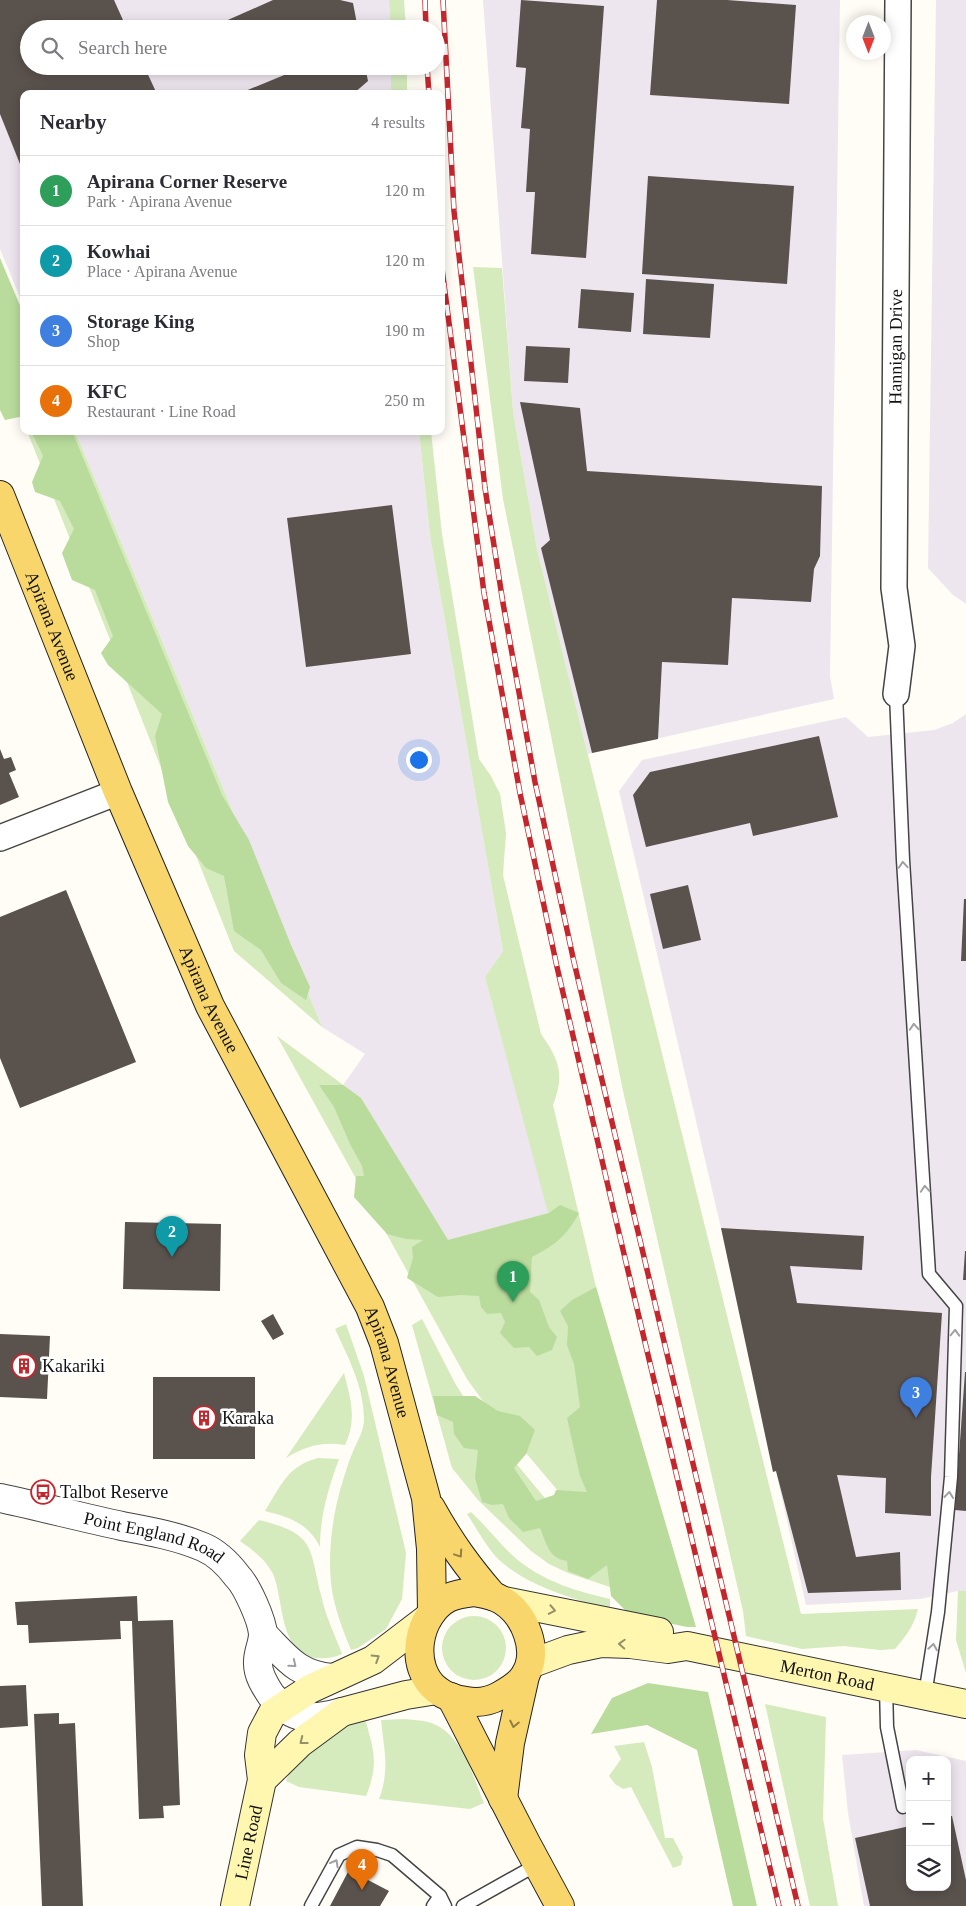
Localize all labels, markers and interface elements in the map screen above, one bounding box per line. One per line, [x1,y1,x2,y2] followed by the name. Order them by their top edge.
[846,15,891,60] north arrow
[20,20,445,75] search box
[38,34,66,62] icon: search
[78,37,167,58] text: Search here
[40,110,107,134] text: Nearby
[371,114,425,131] text: 4 results
[87,171,287,192] text: Apirana Corner Reserve
[52,182,60,199] text: 1
[385,182,425,199] text: 120 m
[87,193,232,210] text: Park · Apirana Avenue
[87,241,150,262] text: Kowhai
[52,252,60,269] text: 2
[385,252,425,269] text: 120 m
[87,263,237,280] text: Place · Apirana Avenue
[885,289,906,405] street label: Hannigan Drive
[87,311,194,332] text: Storage King
[52,322,60,339] text: 3
[385,322,425,339] text: 190 m
[87,333,120,350] text: Shop
[87,381,127,402] text: KFC
[52,392,60,409] text: 4
[385,392,425,409] text: 250 m
[87,403,236,420] text: Restaurant · Line Road
[21,568,83,684] street label: Apirana Avenue
[406,747,432,773] your location
[897,861,908,869] one-way arrow
[175,943,243,1056] street label: Apirana Avenue
[908,1023,919,1031] one-way arrow
[919,1185,930,1193] one-way arrow
[156,1216,188,1257] pin: 2
[497,1261,529,1302] pin: 1
[360,1303,414,1420] street label: Apirana Avenue
[950,1329,960,1336] one-way arrow
[11,1353,37,1379] building icon: Kakariki
[42,1356,105,1376] place label: Kakariki
[900,1377,932,1418] pin: 3
[191,1405,217,1431] building icon: Karaka
[222,1408,274,1428] place label: Karaka
[30,1479,56,1505] bus stop icon: Talbot Reserve
[60,1482,168,1502] place label: Talbot Reserve
[943,1491,954,1499] one-way arrow
[82,1508,228,1567] street label: Point England Road
[453,1549,463,1558] one-way arrow
[547,1604,556,1614] one-way arrow
[618,1638,626,1649] one-way arrow
[927,1643,937,1651] one-way arrow
[371,1654,380,1664] one-way arrow
[778,1656,876,1695] street label: Merton Road
[287,1658,296,1666] one-way arrow
[509,1719,520,1728] one-way arrow
[300,1735,309,1743] one-way arrow
[906,1756,951,1891] map controls
[906,1756,951,1801] button: +
[906,1801,951,1846] button: −
[231,1803,266,1881] street label: Line Road
[906,1846,951,1891] button: layers
[346,1849,378,1890] pin: 4
[329,1860,339,1869] one-way arrow

